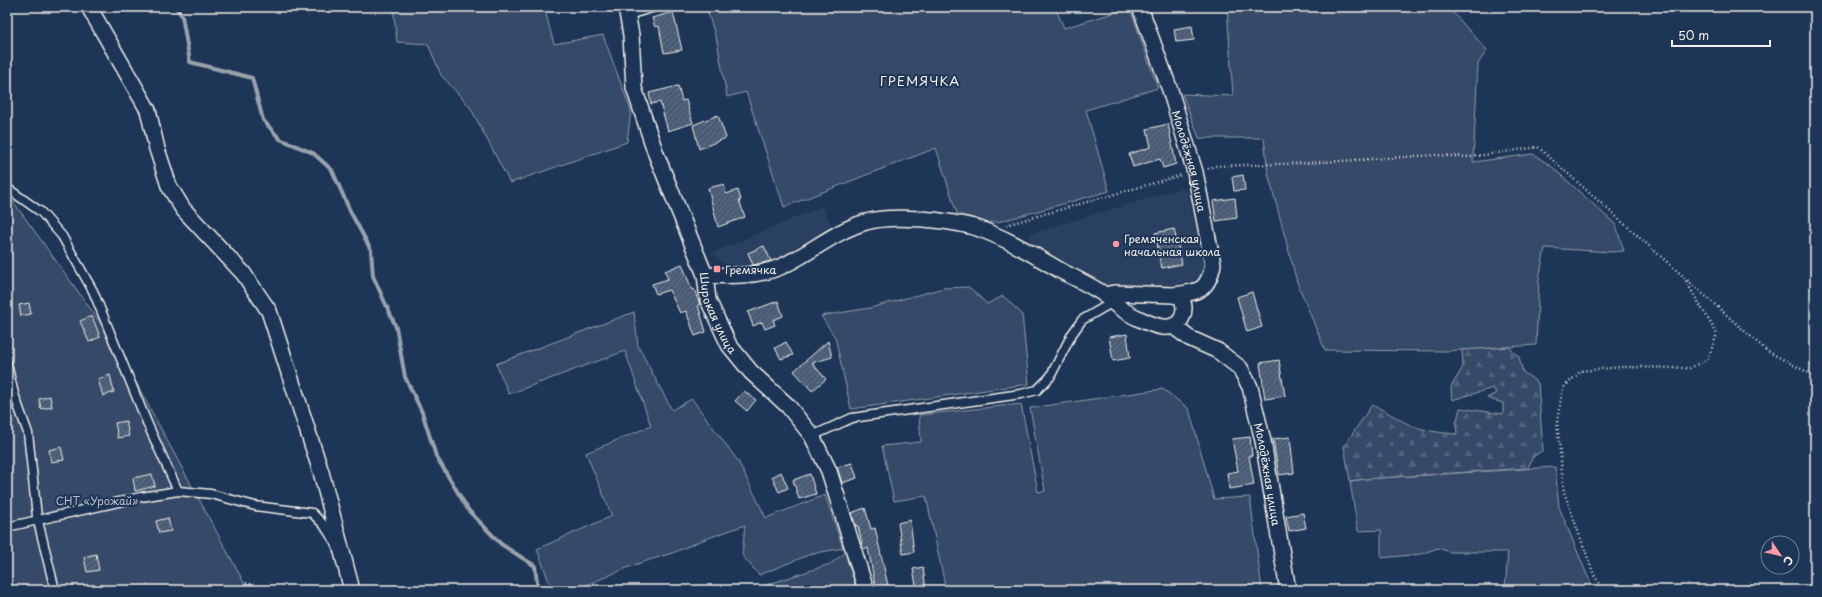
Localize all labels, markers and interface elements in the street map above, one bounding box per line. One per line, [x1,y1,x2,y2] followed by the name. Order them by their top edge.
[1672,22,1770,48] scale bar
[1678,26,1709,44] text: 50 m
[880,71,960,90] district label: ГРЕМЯЧКА
[1168,108,1211,213] street label: Молодёжная улица
[1124,230,1221,260] place label: Гремяченская начальная школа
[1111,239,1121,249] marker: Гремяченская начальная школа
[725,261,776,278] place label: Гремячка
[712,264,722,274] marker: Гремячка
[696,271,741,357] street label: Широкая улица
[1250,421,1286,527] street label: Молодёжная улица
[56,492,138,509] park label: СНТ «Урожай»
[1760,535,1800,575] north arrow
[1779,553,1798,569] text: С

